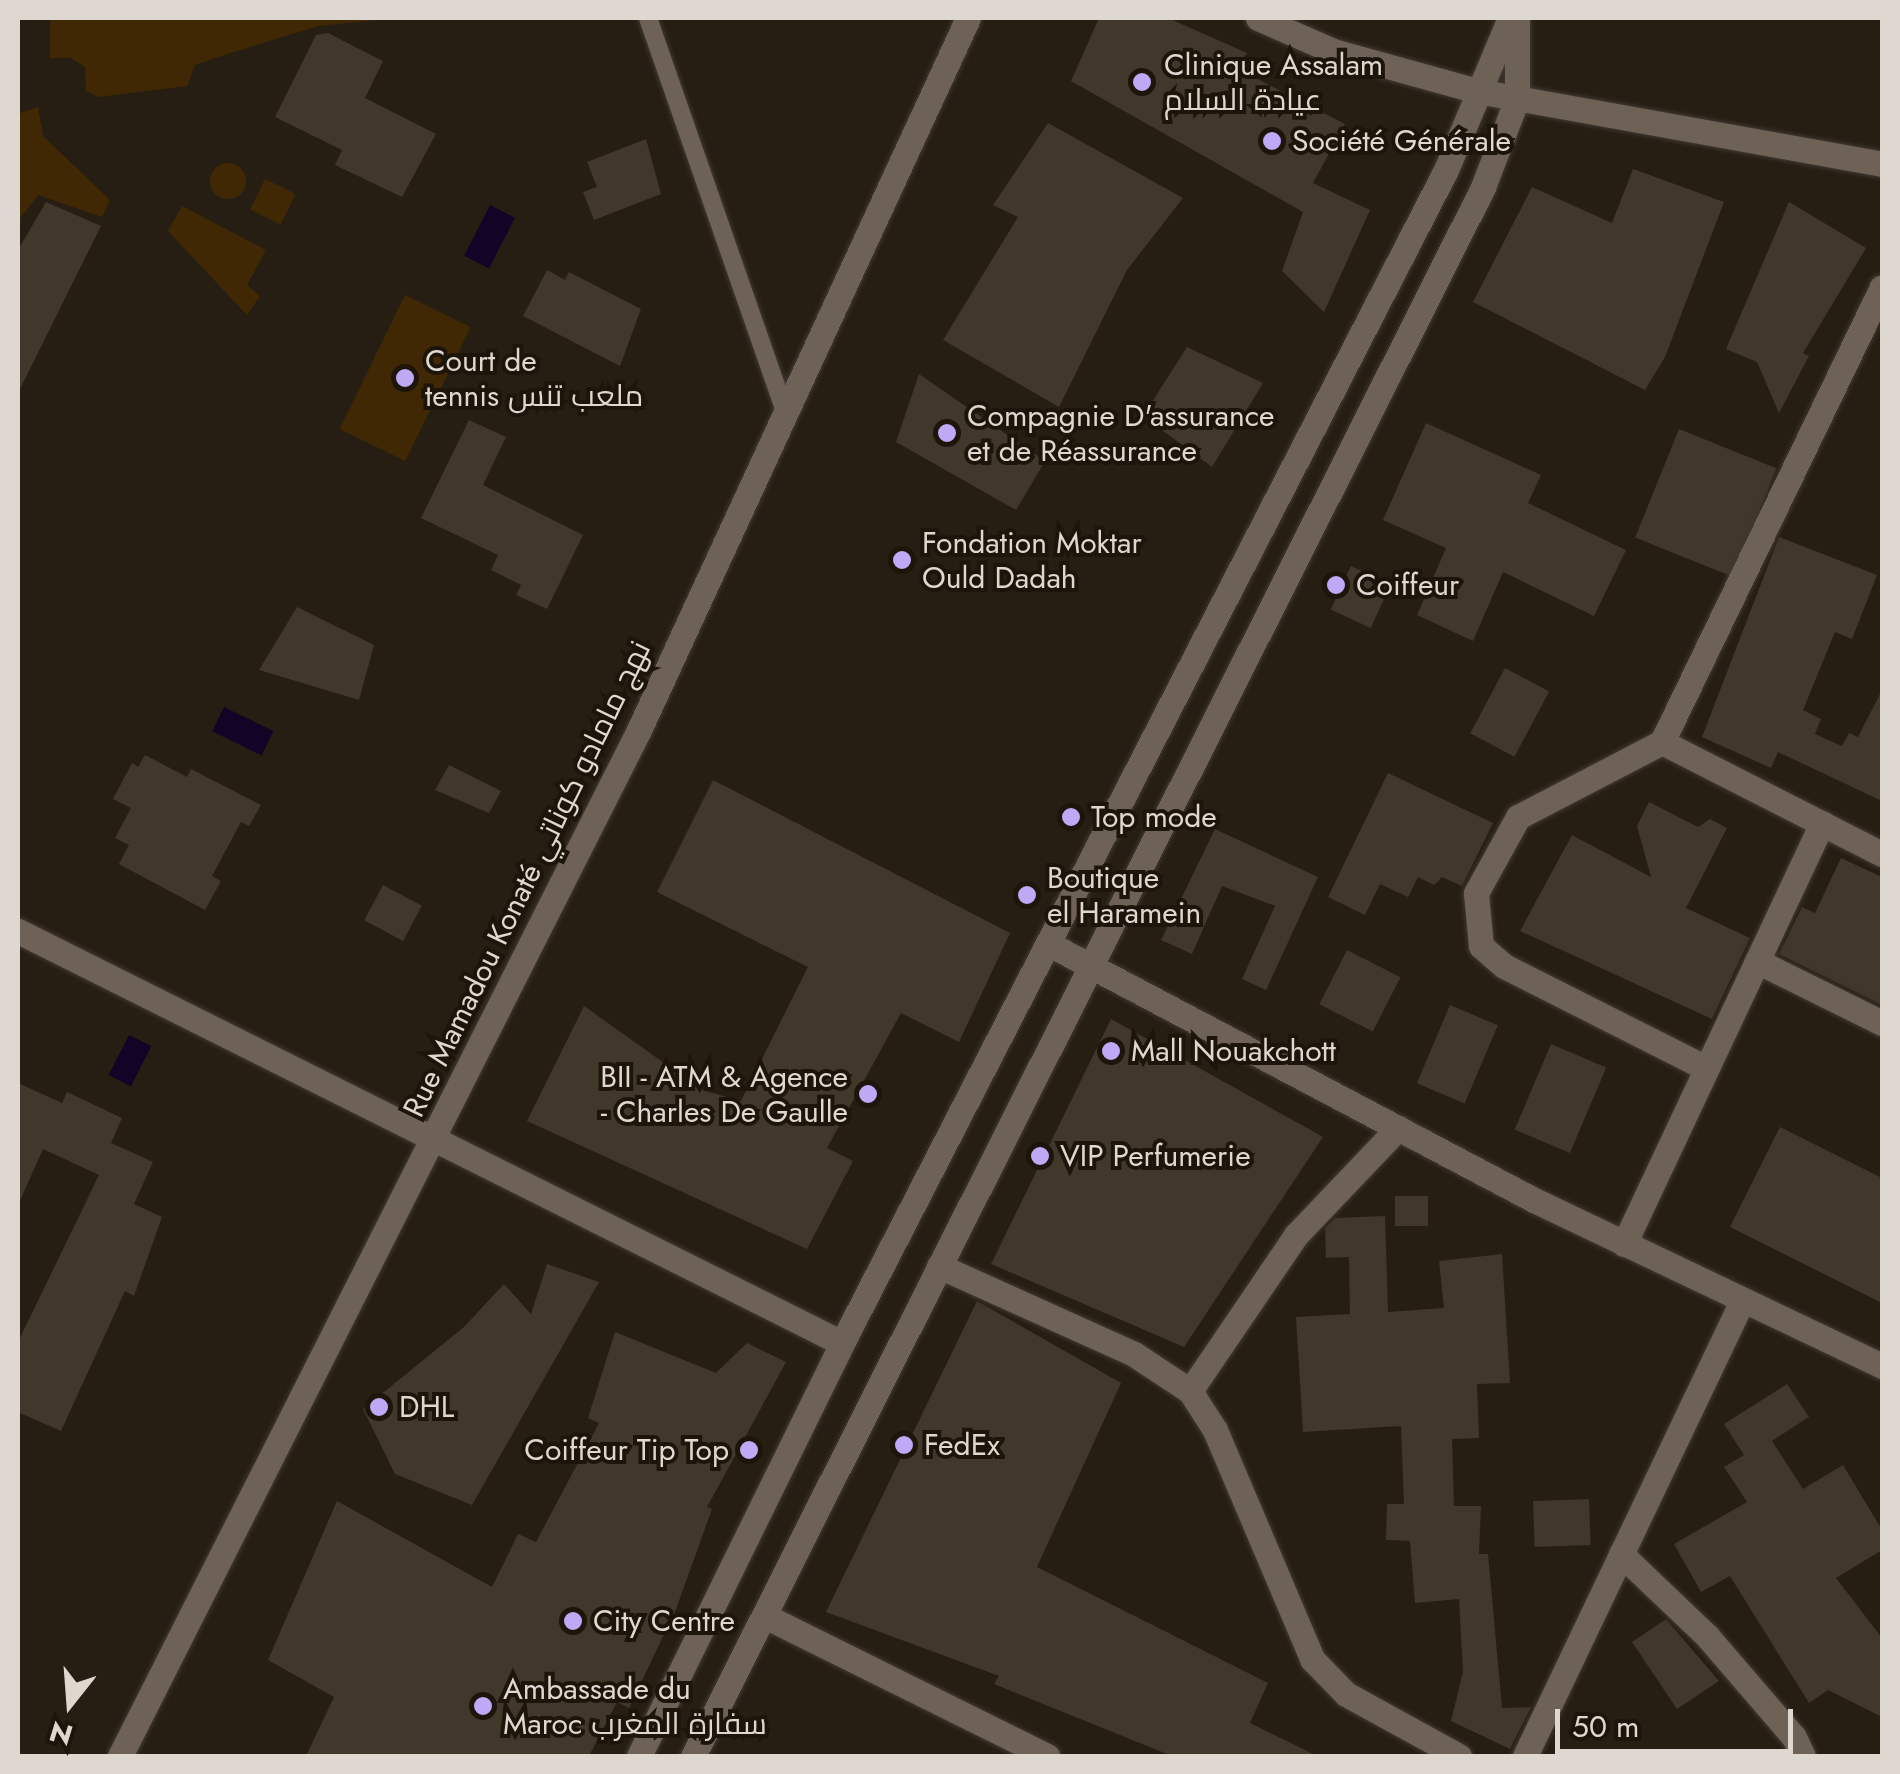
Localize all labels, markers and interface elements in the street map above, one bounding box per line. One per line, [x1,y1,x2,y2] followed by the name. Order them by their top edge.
[1164,47,1383,118] place label: Clinique Assalam عيادة السلام
[1129,69,1155,95] marker: Clinique Assalam عيادة السلام
[1292,123,1511,159] place label: Société Générale
[1261,130,1283,152] marker: Société Générale
[425,343,643,414] place label: Court de tennis ملعب تنس
[394,367,416,389] marker: Court de tennis ملعب تنس
[967,398,1275,468] place label: Compagnie D'assurance et de Réassurance
[936,422,958,444] marker: Compagnie D'assurance et de Réassurance
[922,525,1142,596] place label: Fondation Moktar Ould Dadah
[891,549,913,571] marker: Fondation Moktar Ould Dadah
[1356,567,1459,603] place label: Coiffeur
[1325,574,1347,596] marker: Coiffeur
[396,635,658,1123] street label: Rue Mamadou Konaté نهج مامادو كوناتي
[1091,799,1217,835] place label: Top mode
[1060,806,1082,828] marker: Top mode
[1047,860,1201,930] place label: Boutique el Haramein
[1016,884,1038,906] marker: Boutique el Haramein
[1131,1033,1336,1069] place label: Mall Nouakchott
[1100,1040,1122,1062] marker: Mall Nouakchott
[600,1059,848,1130] place label: BII - ATM & Agence - Charles De Gaulle
[857,1083,879,1105] marker: BII - ATM & Agence - Charles De Gaulle
[1060,1138,1251,1174] place label: VIP Perfumerie
[1029,1145,1051,1167] marker: VIP Perfumerie
[399,1389,454,1425] place label: DHL
[368,1396,390,1418] marker: DHL
[924,1427,1000,1463] place label: FedEx
[524,1432,729,1468] place label: Coiffeur Tip Top
[893,1434,915,1456] marker: FedEx
[738,1439,760,1461] marker: Coiffeur Tip Top
[593,1603,735,1639] place label: City Centre
[562,1610,584,1632] marker: City Centre
[20,1654,120,1754] north arrow
[503,1671,767,1742] place label: Ambassade du Maroc سفارة المغرب
[1560,1689,1798,1751] scale bar
[472,1695,494,1717] marker: Ambassade du Maroc سفارة المغرب
[1572,1705,1639,1748] text: 50 m
[44,1710,78,1756] text: N

